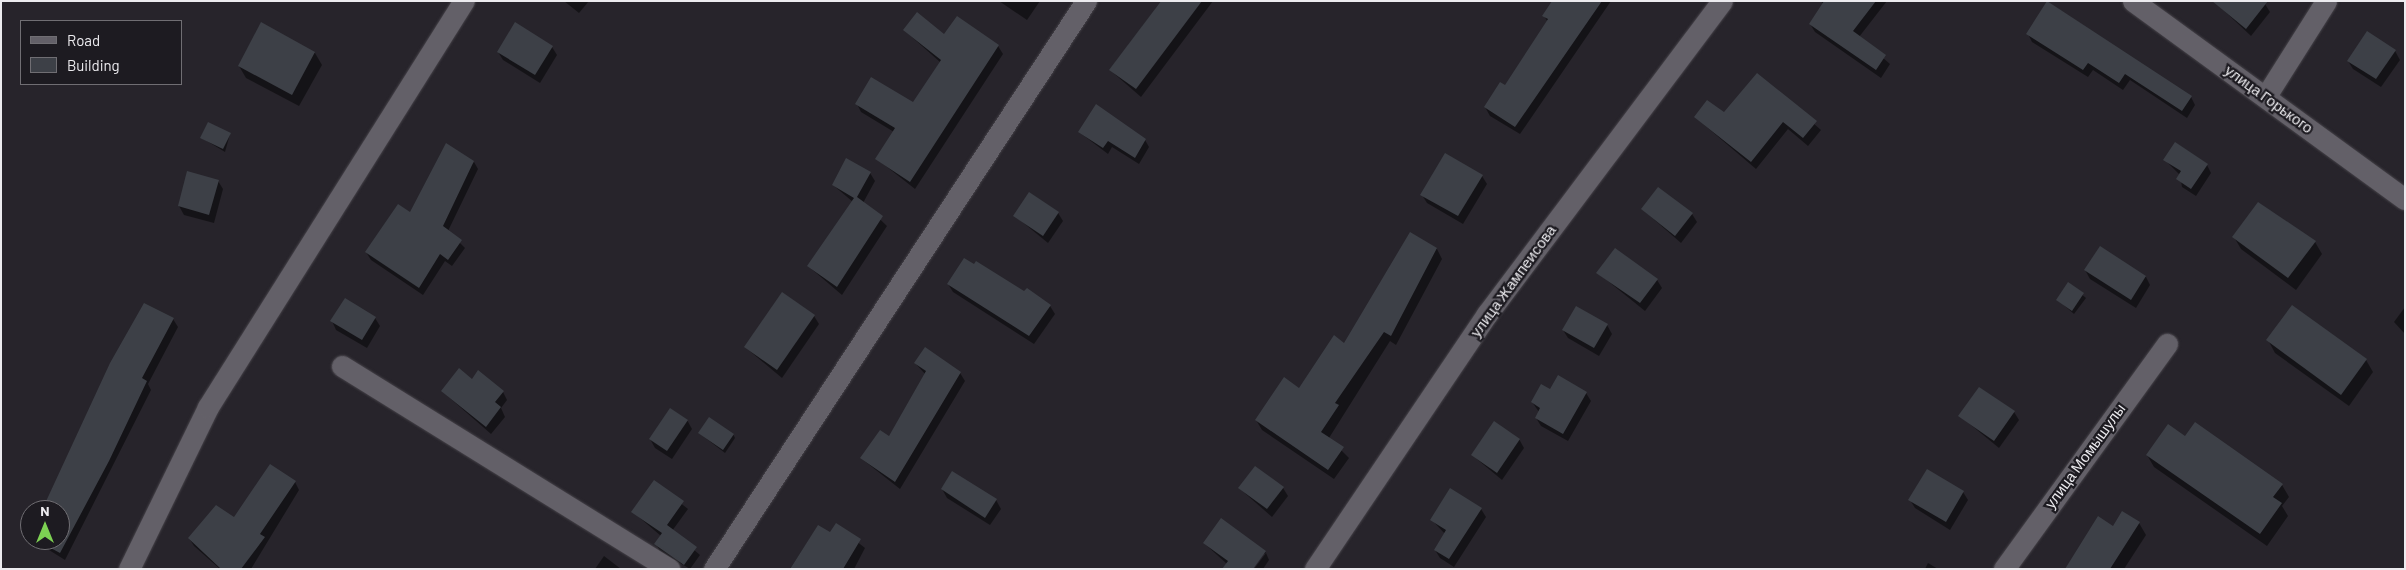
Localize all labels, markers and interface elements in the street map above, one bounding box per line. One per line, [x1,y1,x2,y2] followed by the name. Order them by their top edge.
[20,20,182,85] legend
[67,31,100,49] text: Road
[67,56,120,74] text: Building
[2221,61,2317,137] street label: улица Горького
[1466,222,1560,340] street label: улица Жампеисова
[2041,400,2129,512] street label: улица Момышулы
[20,500,70,550] north arrow
[40,502,50,519] text: N

